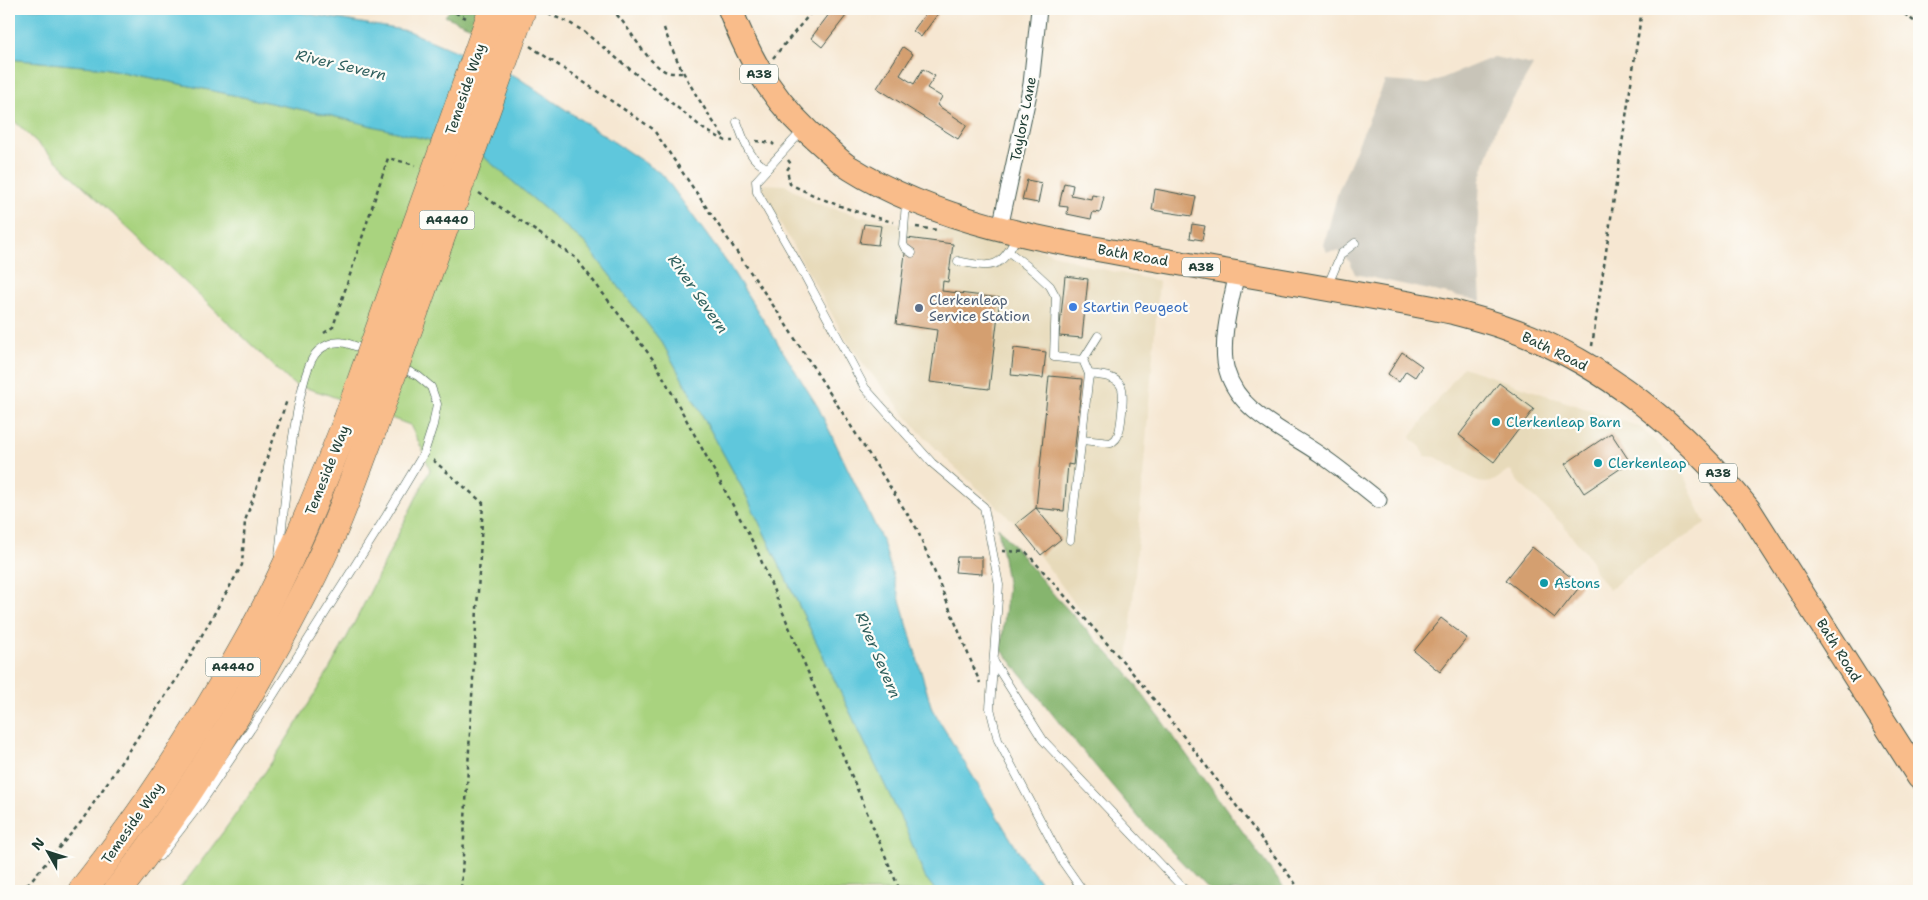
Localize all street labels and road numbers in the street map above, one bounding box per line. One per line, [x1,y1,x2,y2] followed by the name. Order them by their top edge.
[441,41,489,137] street label: Temeside Way
[740,64,778,84] road number: A38
[1006,75,1040,163] street label: Taylors Lane
[420,210,474,230] road number: A4440
[1096,240,1170,270] street label: Bath Road
[1182,258,1220,276] road number: A38
[1519,327,1591,375] street label: Bath Road
[301,422,353,518] street label: Temeside Way
[1699,463,1737,482] road number: A38
[1812,615,1866,685] street label: Bath Road
[206,658,260,676] road number: A4440
[97,779,167,867] street label: Temeside Way

